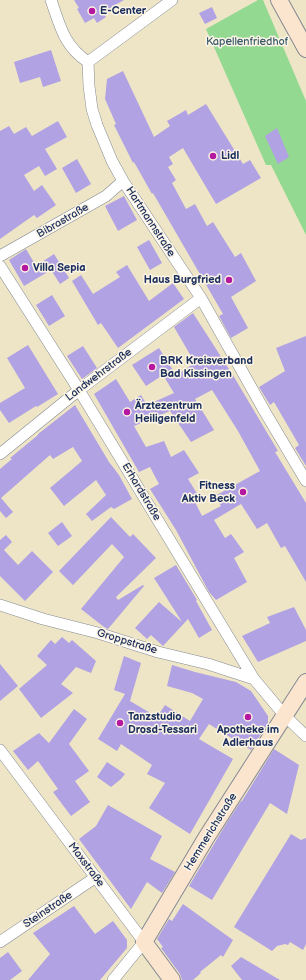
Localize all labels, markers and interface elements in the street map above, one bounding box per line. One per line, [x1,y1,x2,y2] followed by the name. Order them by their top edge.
[100,4,146,18] place label: E-Center
[87,6,97,16] marker: E-Center
[206,35,288,49] park label: Kapellenfriedhof
[221,149,239,163] place label: Lidl
[208,151,218,161] marker: Lidl
[122,184,178,260] street label: Hartmannstraße
[35,201,91,241] street label: Bibrastraße
[33,261,85,275] place label: Villa Sepia
[20,263,30,273] marker: Villa Sepia
[144,273,221,287] place label: Haus Burgfried
[224,275,234,285] marker: Haus Burgfried
[63,346,135,404] street label: Landwehrstraße
[160,354,253,380] place label: BRK Kreisverband Bad Kissingen
[147,362,157,372] marker: BRK Kreisverband Bad Kissingen
[135,399,202,425] place label: Ärztezentrum Heiligenfeld
[122,407,132,417] marker: Ärztezentrum Heiligenfeld
[119,461,163,523] street label: Erhardstraße
[182,479,235,505] place label: Fitness Aktiv Beck
[238,487,248,497] marker: Fitness Aktiv Beck
[95,627,159,657] street label: Groppstraße
[128,710,197,736] place label: Tanzstudio Drosd-Tessari
[243,712,253,722] marker: Apotheke im Adlerhaus
[115,718,125,728] marker: Tanzstudio Drosd-Tessari
[217,723,279,749] place label: Apotheke im Adlerhaus
[182,791,240,873] street label: Hemmerichstraße
[65,840,107,890] street label: Maxstraße
[21,889,75,931] street label: Steinstraße

